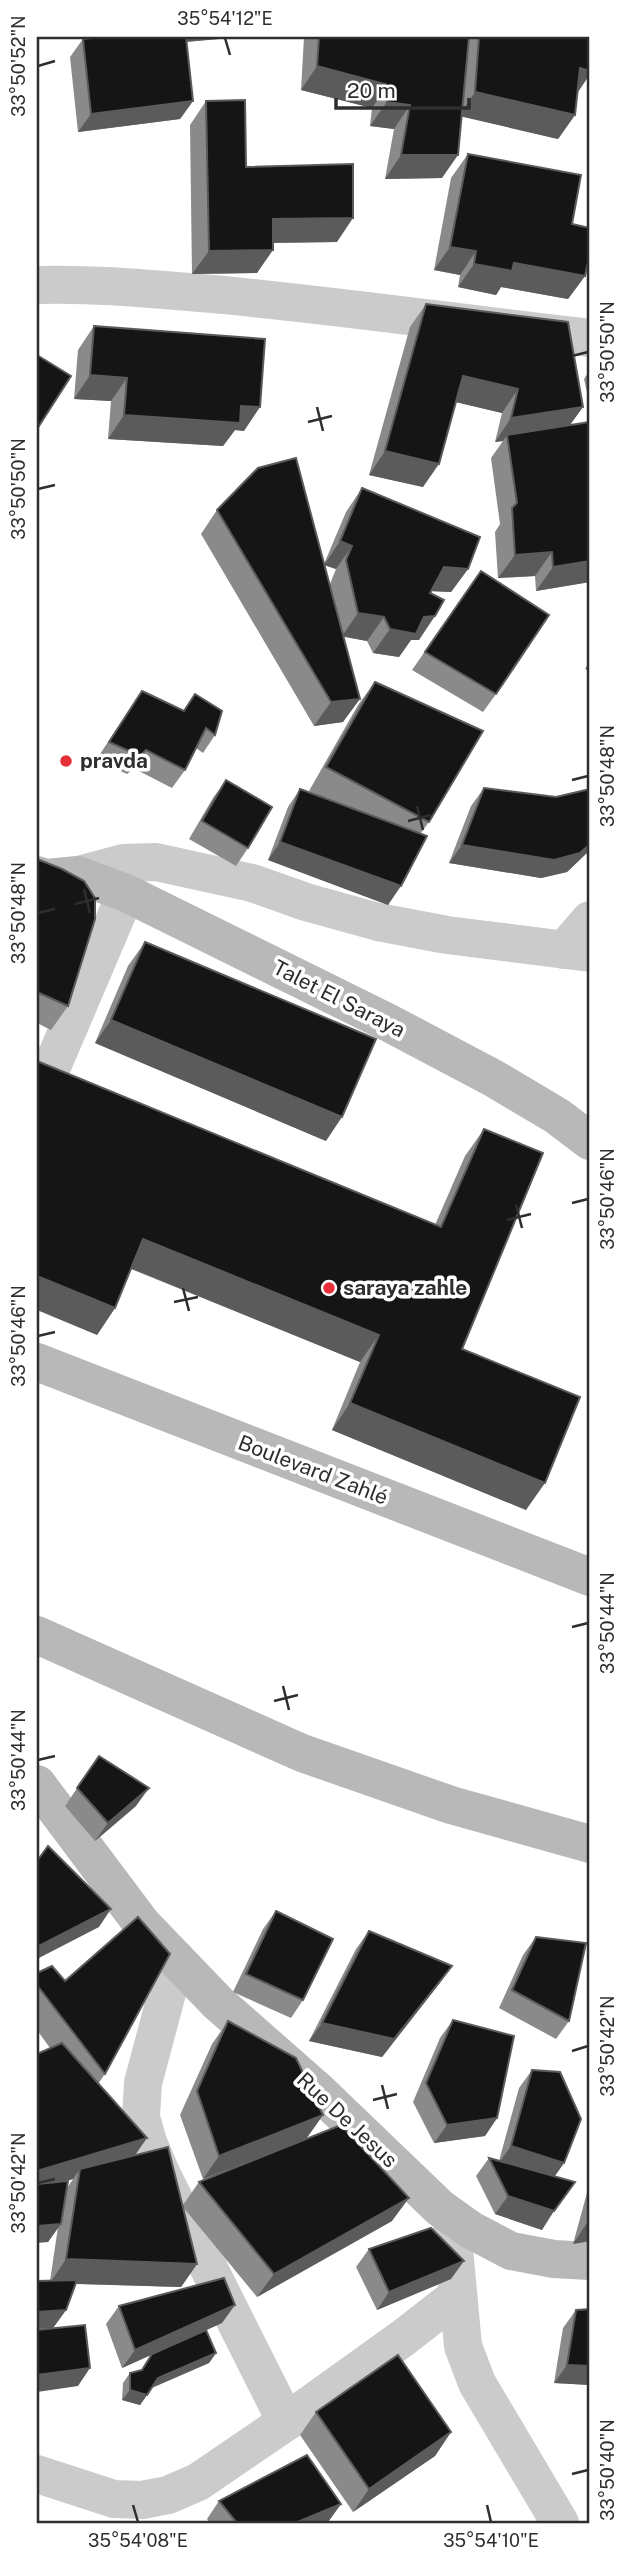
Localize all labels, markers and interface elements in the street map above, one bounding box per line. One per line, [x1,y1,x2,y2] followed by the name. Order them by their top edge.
[177,8,273,29] text: 35°54'12"E
[8,15,29,117] text: 33°50'52"N
[336,66,470,110] scale bar
[347,78,396,103] text: 20 m
[597,301,618,403] text: 33°50'50"N
[8,438,29,540] text: 33°50'50"N
[597,725,618,827] text: 33°50'48"N
[80,748,148,773] place label: pravda
[58,753,74,769] marker: pravda
[8,862,29,964] text: 33°50'48"N
[269,955,409,1043] street label: Talet El Saraya
[597,1148,618,1250] text: 33°50'46"N
[343,1275,467,1300] place label: saraya zahle
[321,1280,337,1296] marker: saraya zahle
[8,1285,29,1387] text: 33°50'46"N
[235,1429,392,1510] street label: Boulevard Zahlé
[597,1572,618,1674] text: 33°50'44"N
[8,1709,29,1811] text: 33°50'44"N
[597,1995,618,2097] text: 33°50'42"N
[292,2067,403,2172] street label: Rue De Jesus
[8,2132,29,2234] text: 33°50'42"N
[597,2419,618,2521] text: 33°50'40"N
[88,2530,188,2551] text: 35°54'08"E
[443,2530,539,2551] text: 35°54'10"E

